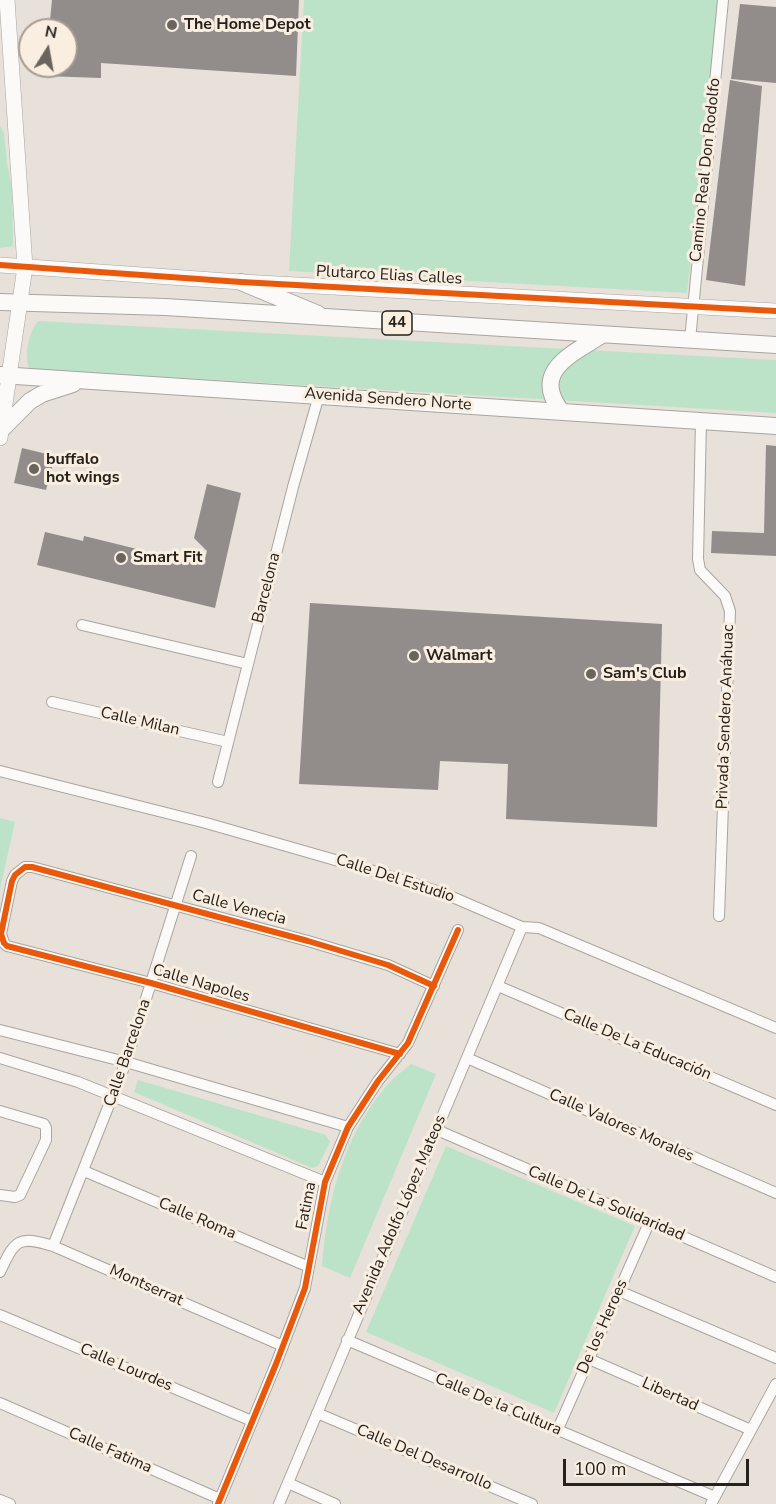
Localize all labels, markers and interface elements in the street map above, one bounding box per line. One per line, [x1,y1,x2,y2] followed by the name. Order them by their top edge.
[184,15,311,35] place label: The Home Depot
[18,18,78,78] north arrow
[165,18,179,32] marker: The Home Depot
[43,20,59,44] text: N
[687,77,725,263] street label: Camino Real Don Rodolfo
[315,263,463,289] street label: Plutarco Elias Calles
[382,311,412,335] road number: 44
[304,385,472,415] street label: Avenida Sendero Norte
[46,450,120,488] place label: buffalo hot wings
[27,462,41,476] marker: buffalo hot wings
[133,548,202,568] place label: Smart Fit
[114,551,128,565] marker: Smart Fit
[249,551,285,625] street label: Barcelona
[713,624,739,810] street label: Privada Sendero Anáhuac
[426,646,492,666] place label: Walmart
[407,649,421,663] marker: Walmart
[603,664,687,684] place label: Sam's Club
[584,667,598,681] marker: Sam's Club
[99,704,181,740] street label: Calle Milan
[333,851,457,907] street label: Calle Del Estudio
[190,886,288,930] street label: Calle Venecia
[150,961,252,1007] street label: Calle Napoles
[101,997,155,1109] street label: Calle Barcelona
[560,1005,714,1085] street label: Calle De La Educación
[546,1085,696,1167] street label: Calle Valores Morales
[349,1112,451,1318] street label: Avenida Adolfo López Mateos
[525,1162,687,1246] street label: Calle De La Solidaridad
[293,1180,321,1232] street label: Fatima
[155,1194,239,1244] street label: Calle Roma
[106,1261,186,1311] street label: Montserrat
[574,1277,632,1377] street label: De los Heroes
[77,1340,175,1396] street label: Calle Lourdes
[432,1370,564,1440] street label: Calle De la Cultura
[639,1374,701,1416] street label: Libertad
[353,1421,495,1495] street label: Calle Del Desarrollo
[65,1424,155,1478] street label: Calle Fatima
[566,1447,752,1485] scale bar
[574,1457,626,1481] text: 100 m

